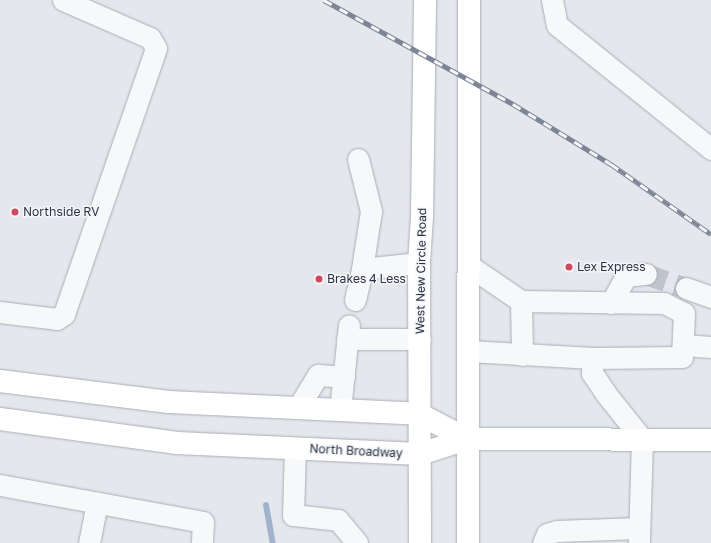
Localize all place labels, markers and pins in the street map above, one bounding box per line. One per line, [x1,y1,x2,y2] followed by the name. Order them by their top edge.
[23,205,99,219] place label: Northside RV
[10,207,20,217] marker: Northside RV
[577,260,646,274] place label: Lex Express
[564,262,574,272] marker: Lex Express
[327,272,406,286] place label: Brakes 4 Less
[314,274,324,284] marker: Brakes 4 Less

